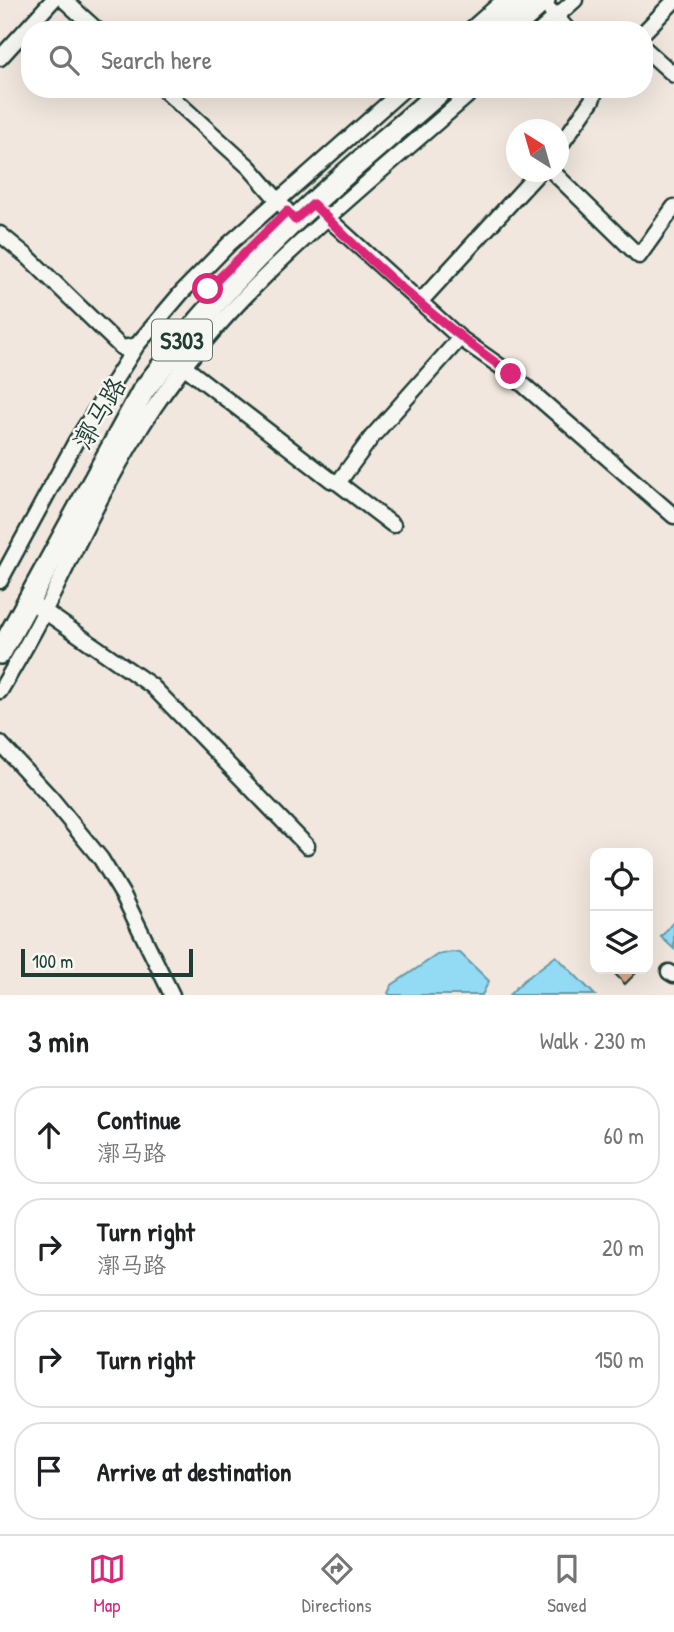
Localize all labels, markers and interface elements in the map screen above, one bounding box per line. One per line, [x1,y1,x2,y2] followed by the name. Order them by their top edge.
[21,21,653,98] search box
[45,41,83,79] icon: search
[101,42,212,77] text: Search here
[506,119,569,182] north arrow
[192,273,223,304] route start
[152,320,212,360] road number: S303
[495,358,526,389] route end
[64,370,134,456] street label: 漷马路
[590,848,653,974] map controls
[590,848,653,911] button: locate
[590,911,653,974] button: layers
[21,946,192,978] scale bar
[32,948,73,974] text: 100 m
[28,1021,89,1061] text: 3 min
[540,1025,646,1056] text: Walk · 230 m
[97,1102,181,1137] text: Continue
[30,1116,68,1154] icon: ahead
[604,1120,644,1151] text: 60 m
[97,1137,166,1168] text: 漷马路
[97,1214,195,1249] text: Turn right
[30,1228,68,1266] icon: right
[602,1232,644,1263] text: 20 m
[97,1249,166,1280] text: 漷马路
[30,1340,68,1378] icon: right
[97,1342,195,1377] text: Turn right
[595,1344,644,1375] text: 150 m
[30,1452,68,1490] icon: arrive
[97,1454,292,1489] text: Arrive at destination
[88,1550,126,1618] tab: Map
[302,1550,372,1618] tab: Directions
[547,1550,586,1618] tab: Saved

